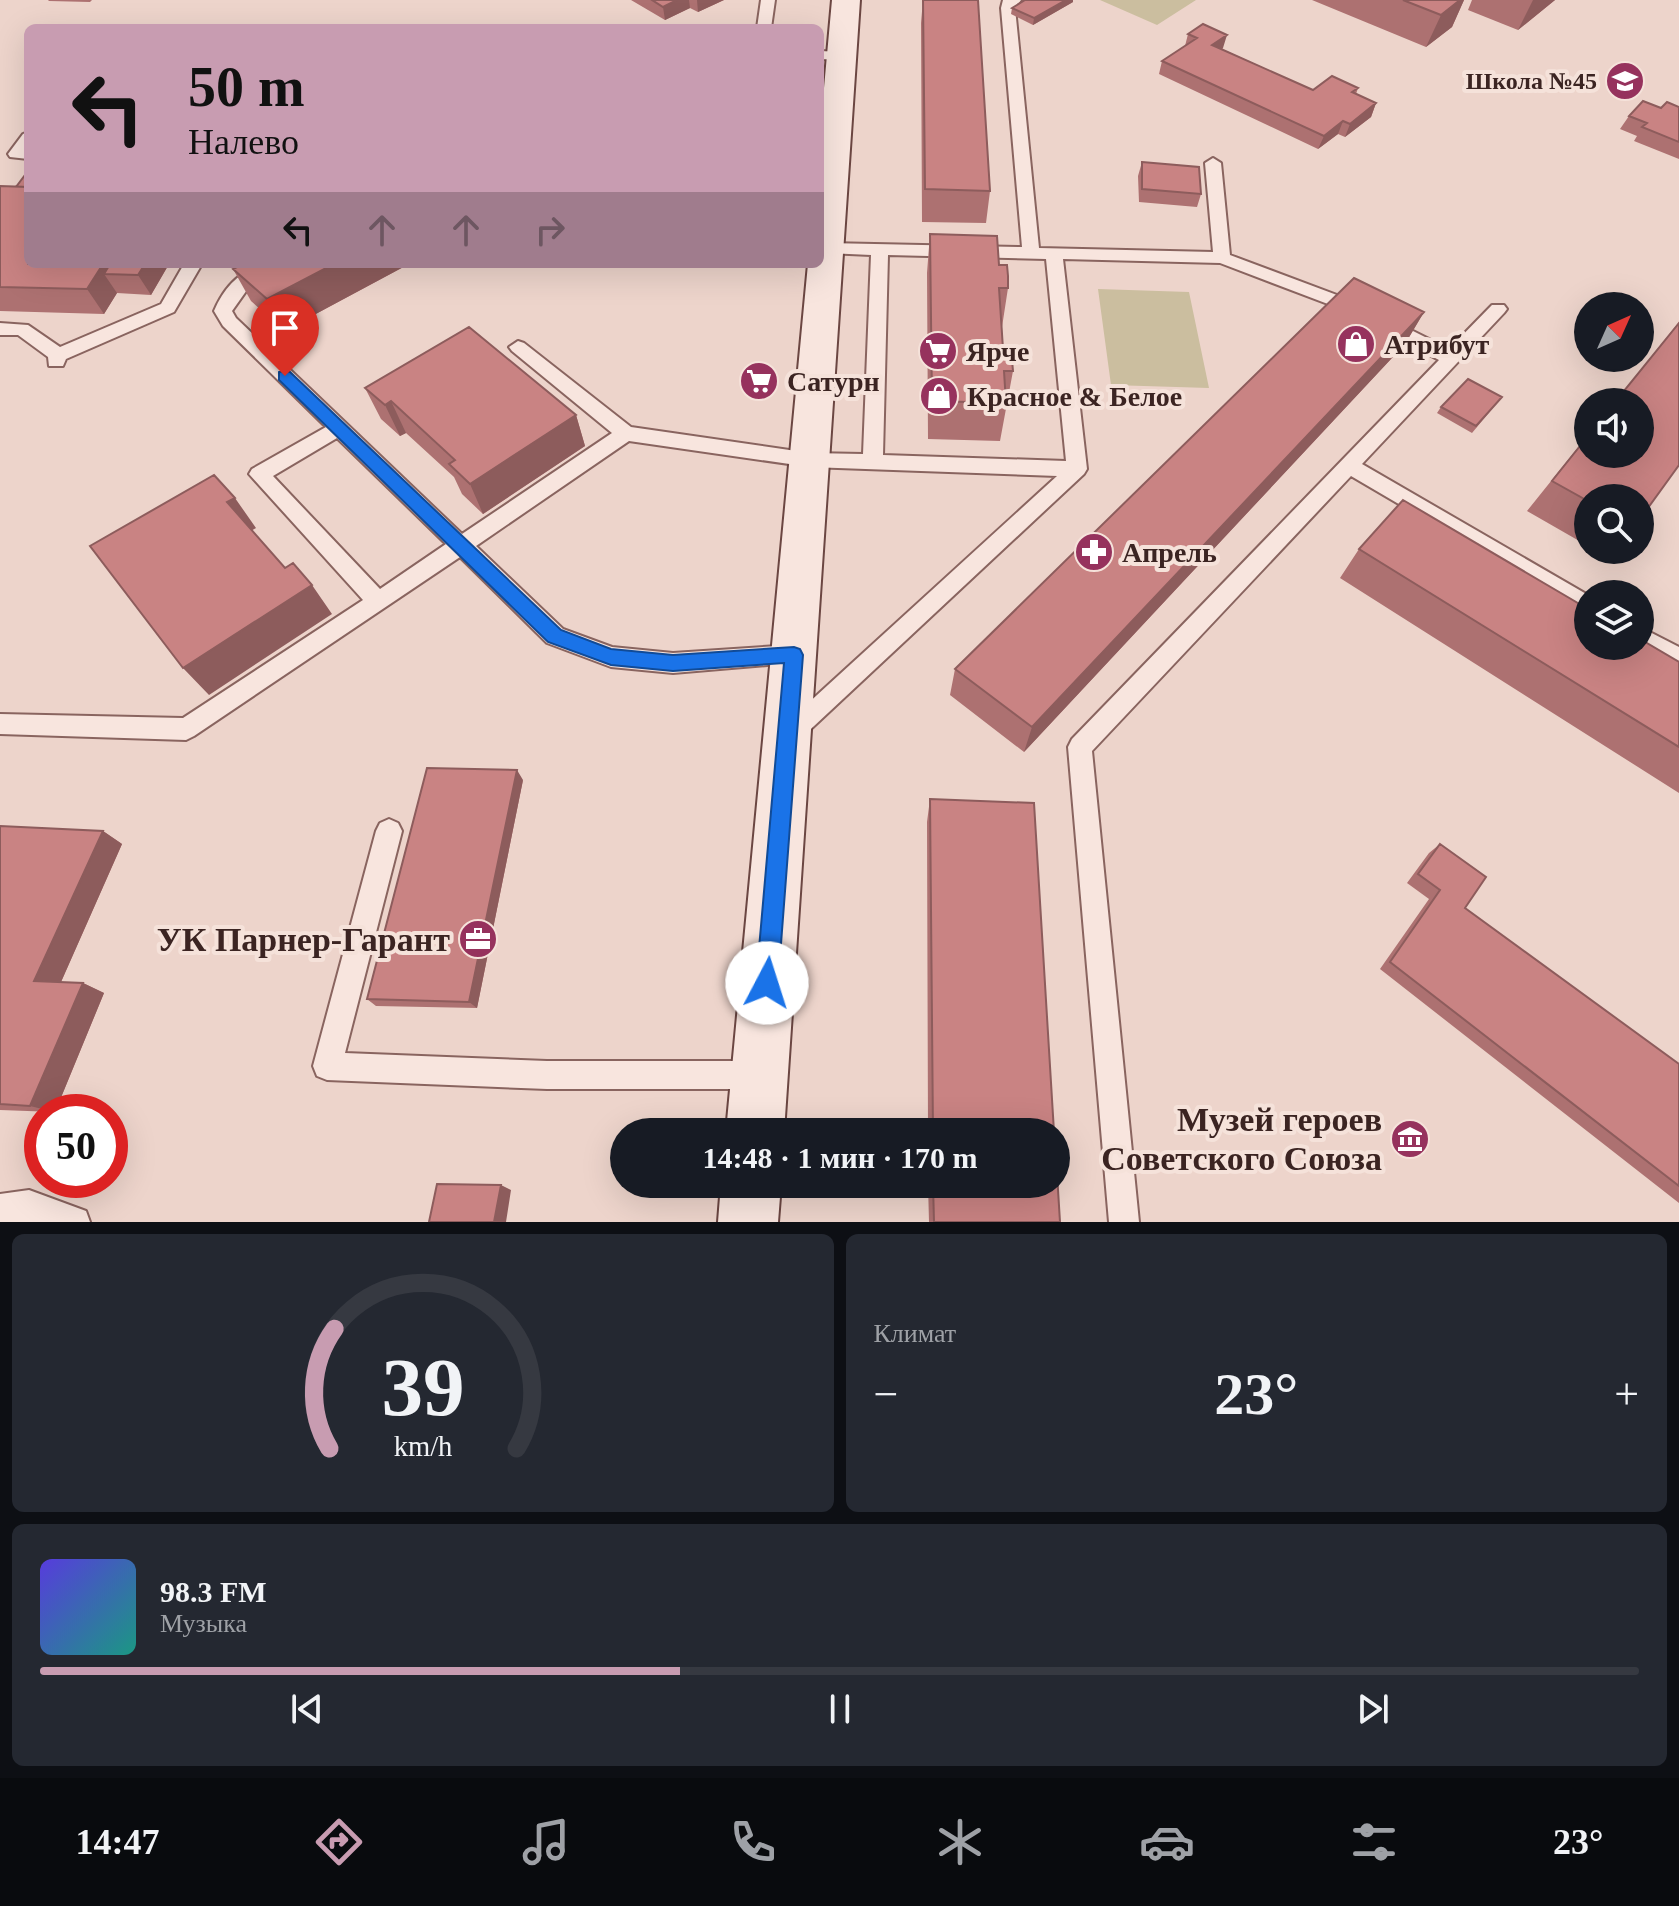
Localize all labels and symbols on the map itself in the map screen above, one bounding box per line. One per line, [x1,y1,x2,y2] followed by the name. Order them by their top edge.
[1604,60,1646,102] school or university icon: Школа №45
[1466,68,1597,94] place label: Школа №45
[1574,292,1654,372] north arrow
[251,294,319,376] pin
[1335,323,1377,365] shop icon: Атрибут
[1384,329,1490,360] place label: Атрибут
[917,330,959,372] supermarket icon: Ярче
[966,336,1029,367] place label: Ярче
[738,360,780,402] supermarket icon: Сатурн
[787,366,880,397] place label: Сатурн
[918,375,960,417] shop icon: Красное & Белое
[967,381,1182,412] place label: Красное & Белое
[1073,531,1115,573] pharmacy icon: Апрель
[1122,537,1217,568] place label: Апрель
[457,918,499,960] office icon: УК Парнер-Гарант
[157,921,450,958] place label: УК Парнер-Гарант
[725,941,809,1025] position arrow
[24,1094,128,1198] speed limit sign: 50
[1101,1101,1382,1177] place label: Музей героев Советского Союза
[1389,1118,1431,1160] museum icon: Музей героев Советского Союза

